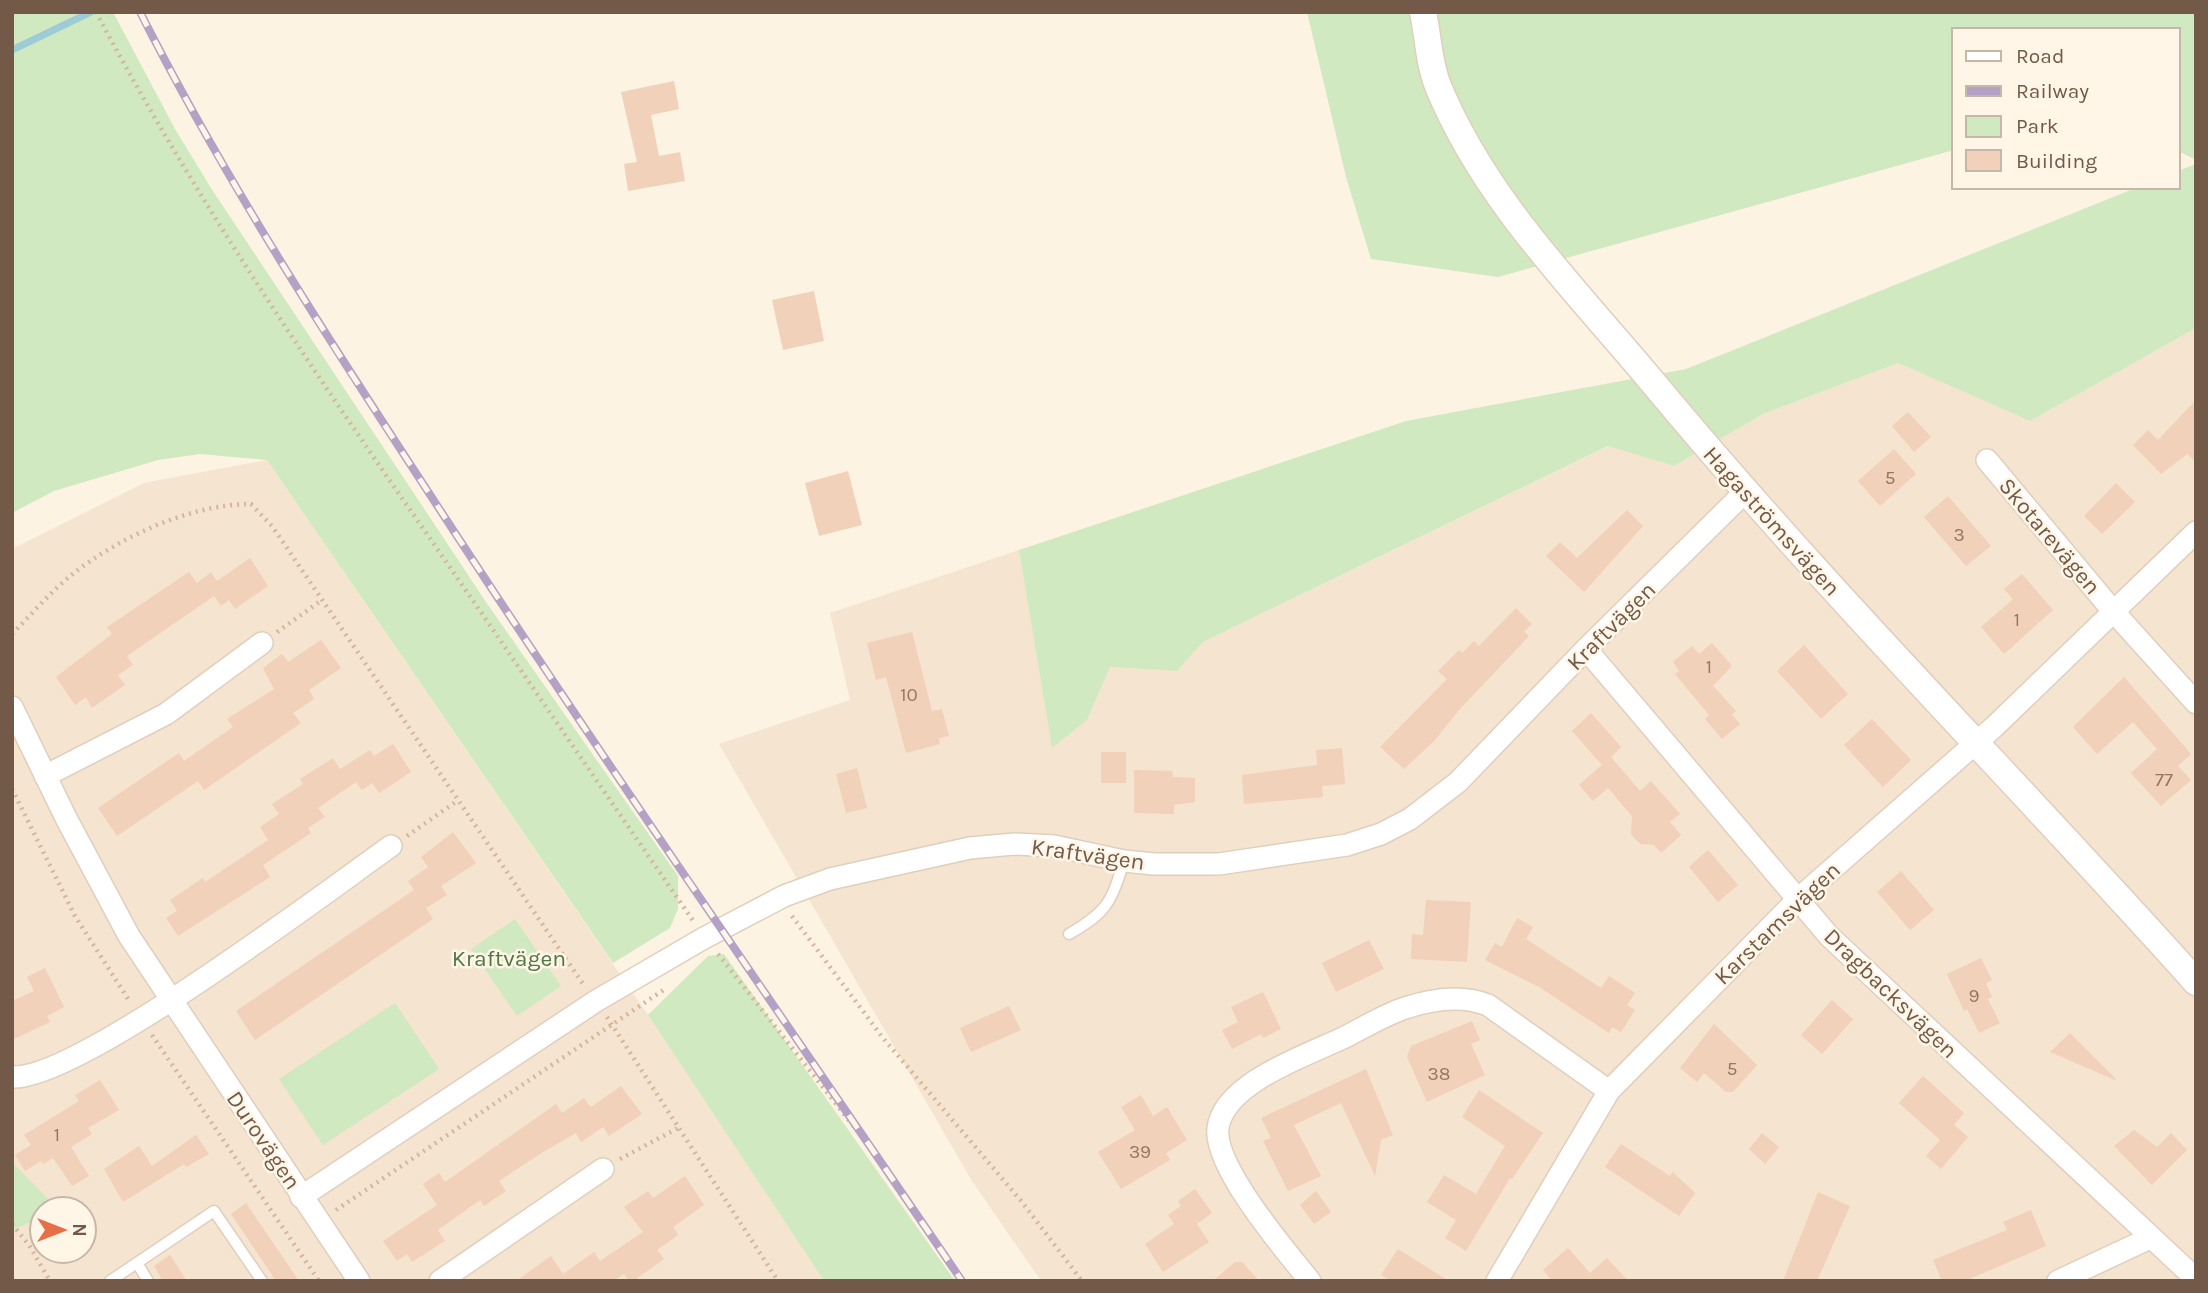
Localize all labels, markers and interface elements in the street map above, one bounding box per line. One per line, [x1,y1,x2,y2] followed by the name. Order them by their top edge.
[1952,28,2180,189] legend
[2016,44,2064,68] text: Road
[2016,79,2089,103] text: Railway
[2016,114,2059,138] text: Park
[2016,149,2097,173] text: Building
[1697,441,1846,602] street label: Hagaströmsvägen
[1885,467,1895,489] house number: 5
[1993,473,2106,600] street label: Skotarevägen
[1953,524,1965,546] house number: 3
[1561,576,1661,676] street label: Kraftvägen
[2014,609,2020,631] house number: 1
[1706,656,1712,678] house number: 1
[900,684,918,706] house number: 10
[2155,769,2173,791] house number: 77
[1029,833,1146,876] street label: Kraftvägen
[1709,856,1846,990] street label: Karstamsvägen
[1818,923,1963,1064] street label: Dragbacksvägen
[452,945,566,972] park label: Kraftvägen
[1968,985,1980,1007] house number: 9
[1727,1058,1737,1080] house number: 5
[1428,1063,1450,1085] house number: 38
[221,1086,306,1195] street label: Durovägen
[54,1124,60,1146] house number: 1
[1129,1141,1151,1163] house number: 39
[28,1195,98,1265] north arrow
[68,1223,90,1237] text: N

